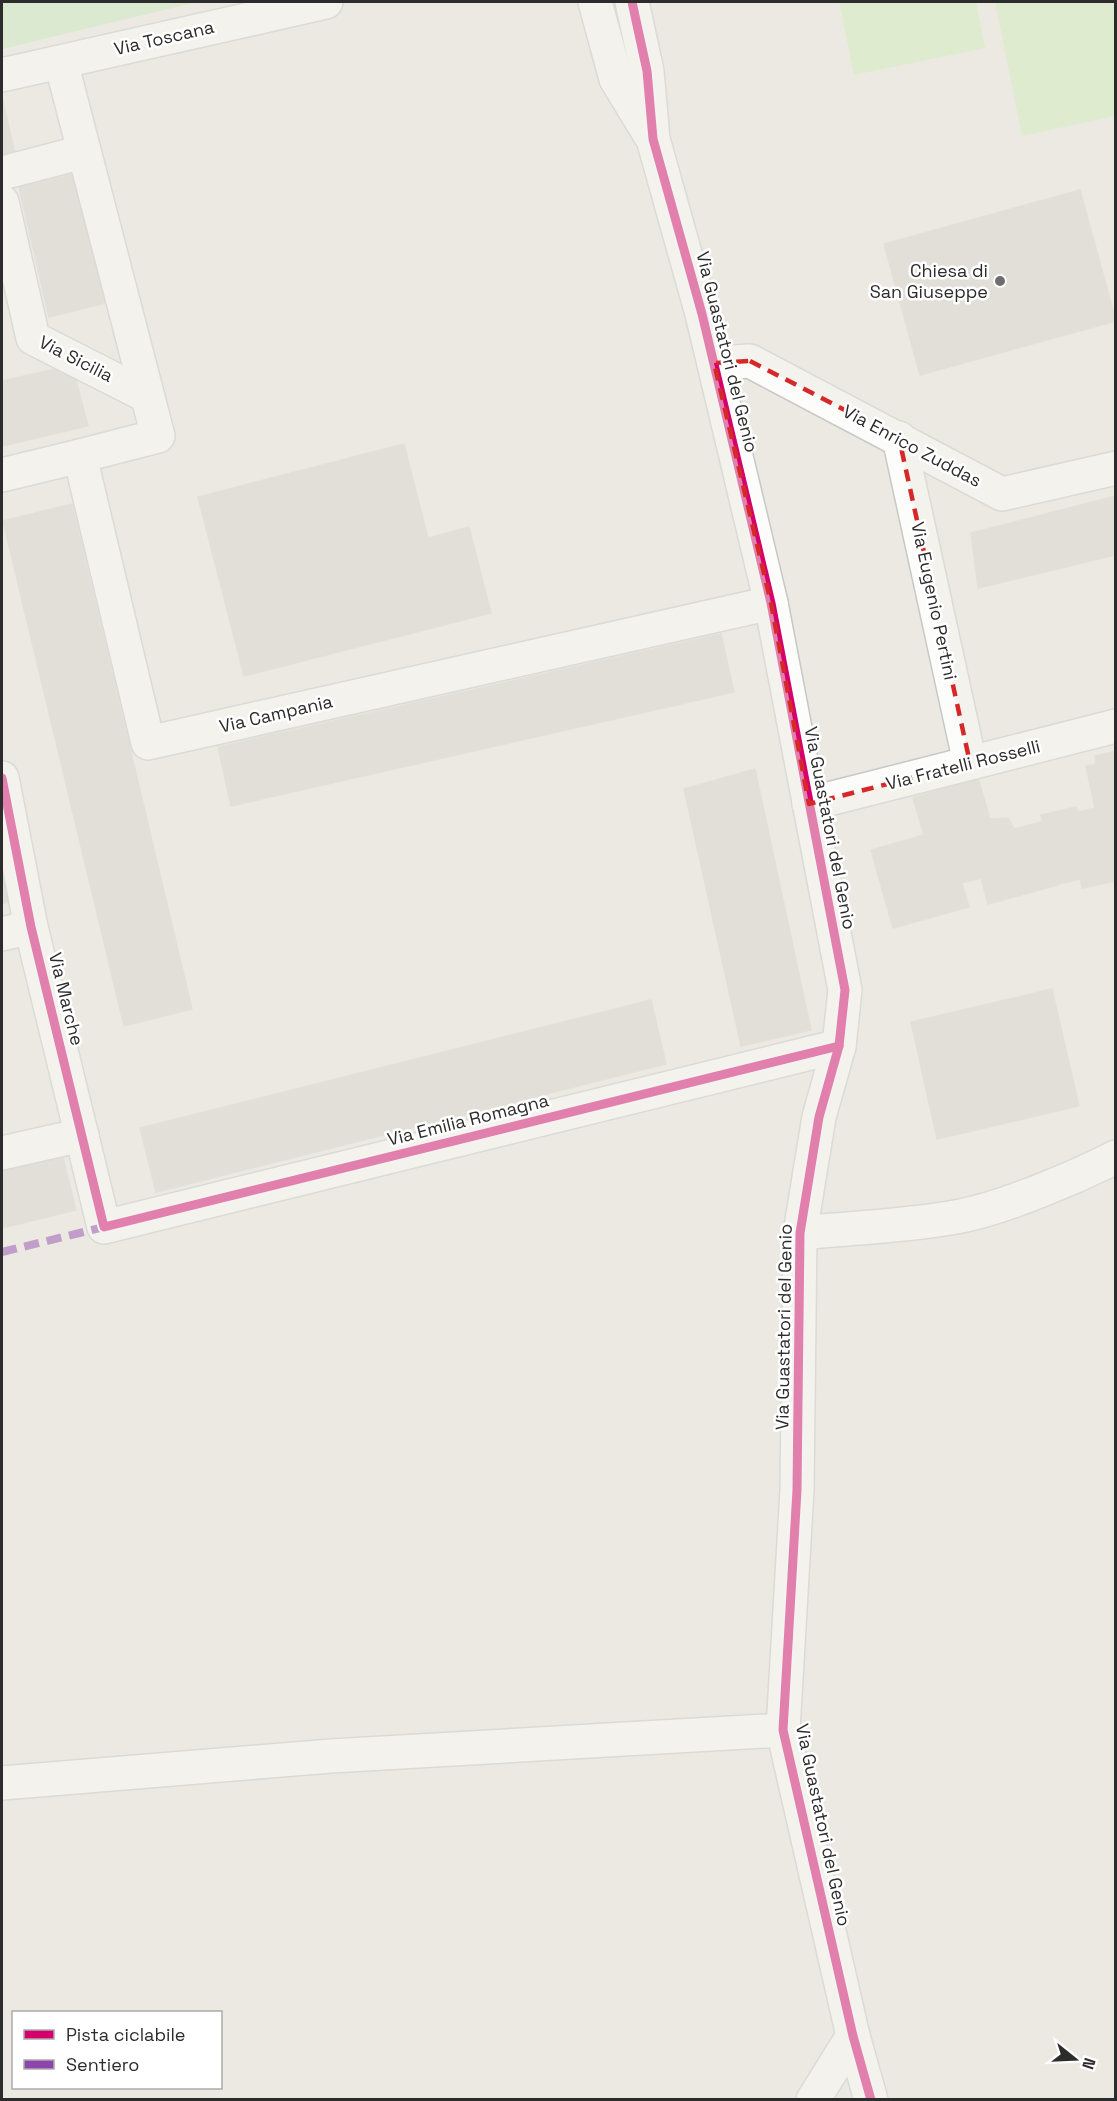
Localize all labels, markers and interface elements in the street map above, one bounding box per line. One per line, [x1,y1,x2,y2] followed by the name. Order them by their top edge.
[112,15,216,60] street label: Via Toscana
[691,249,764,455] street label: Via Guastatori del Genio
[870,259,988,303] place label: Chiesa di San Giuseppe
[993,274,1007,288] marker: Chiesa di San Giuseppe
[35,330,117,387] street label: Via Sicilia
[839,399,985,492] street label: Via Enrico Zuddas
[906,520,962,682] street label: Via Eugenio Pertini
[217,689,335,738] street label: Via Campania
[800,724,861,931] street label: Via Guastatori del Genio
[883,734,1042,795] street label: Via Fratelli Rosselli
[44,950,89,1048] street label: Via Marche
[385,1088,551,1151] street label: Via Emilia Romagna
[770,1224,797,1430] street label: Via Guastatori del Genio
[791,1722,856,1928] street label: Via Guastatori del Genio
[12,2011,222,2089] legend
[66,2023,185,2046] text: Pista ciclabile
[1045,2029,1105,2089] north arrow
[66,2053,139,2076] text: Sentiero
[1077,2055,1100,2072] text: N

